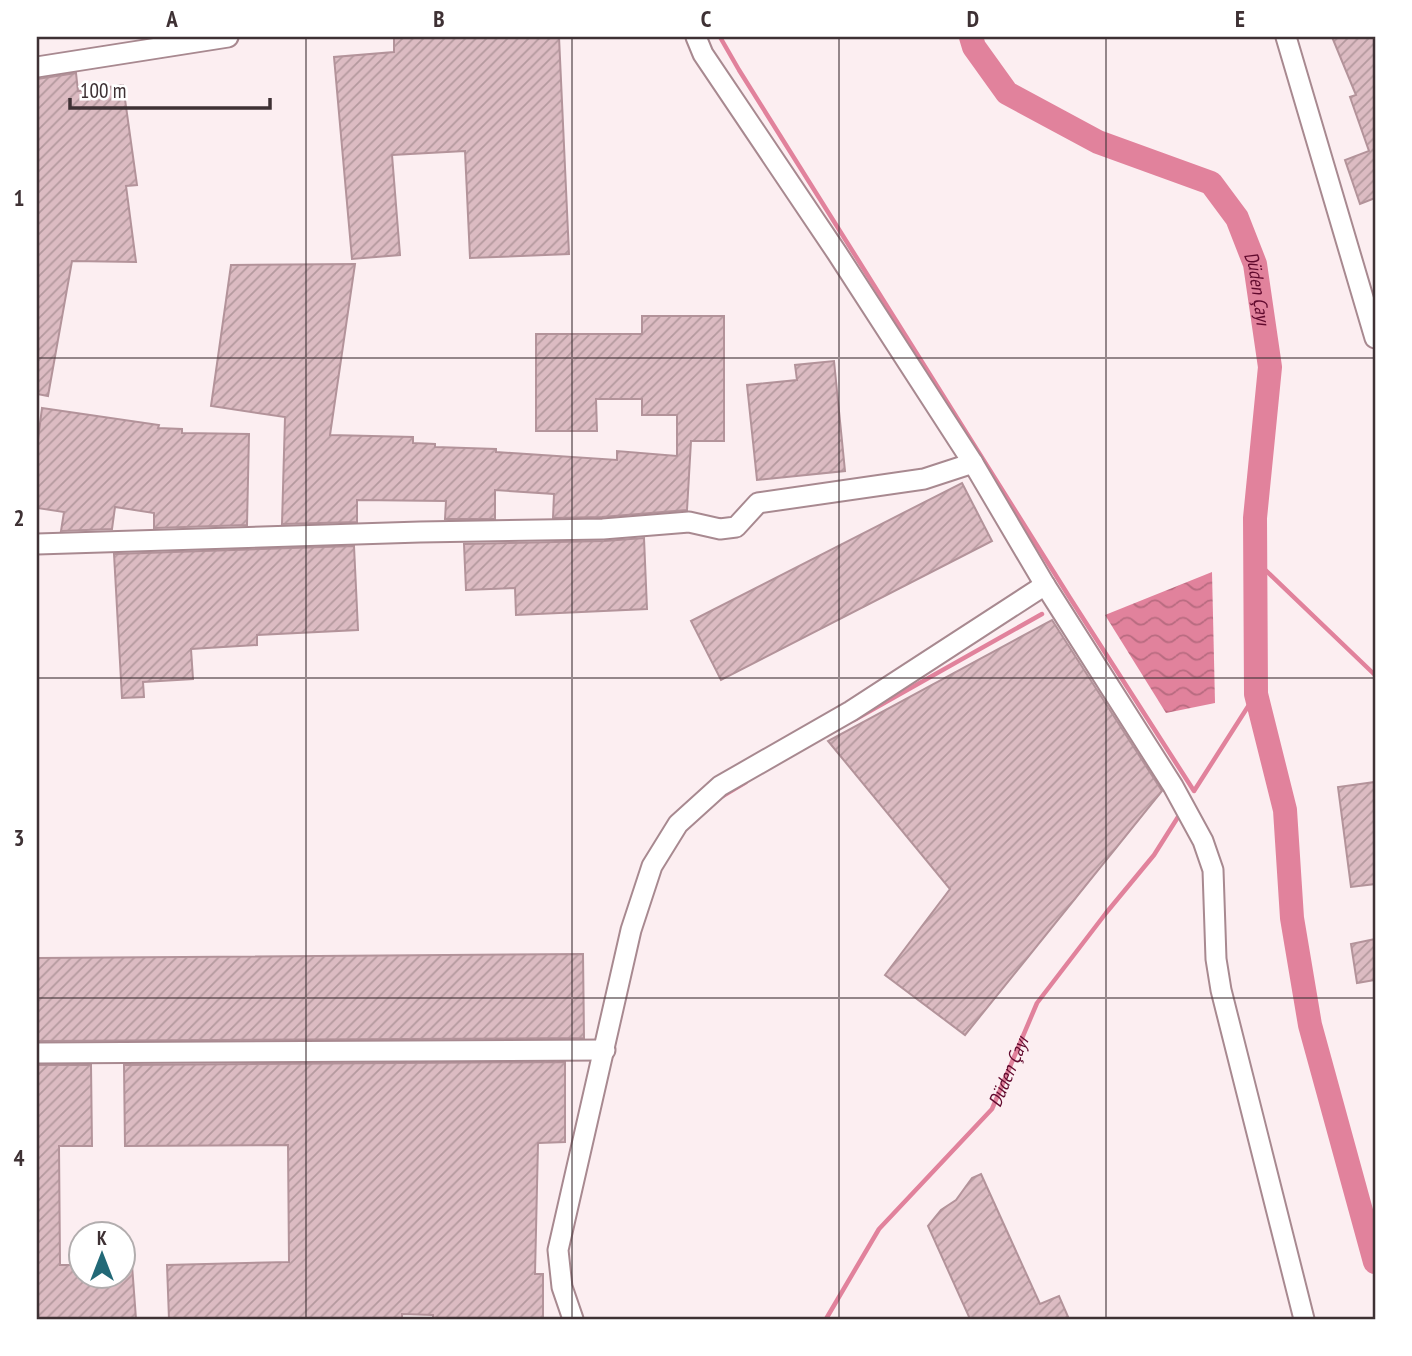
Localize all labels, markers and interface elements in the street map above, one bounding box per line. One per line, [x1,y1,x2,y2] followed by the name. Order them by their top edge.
[165,4,178,33] text: A
[433,4,445,33] text: B
[701,4,712,33] text: C
[967,4,979,33] text: D
[1235,4,1245,33] text: E
[70,66,270,110] scale bar
[80,77,126,104] text: 100 m
[14,183,25,212] text: 1
[1239,248,1276,328] water label: Düden Çayı
[14,503,25,532] text: 2
[14,823,25,852] text: 3
[982,1031,1034,1110] water label: Düden Çayı
[14,1143,25,1172] text: 4
[66,1220,136,1290] north arrow
[97,1226,107,1250] text: K

